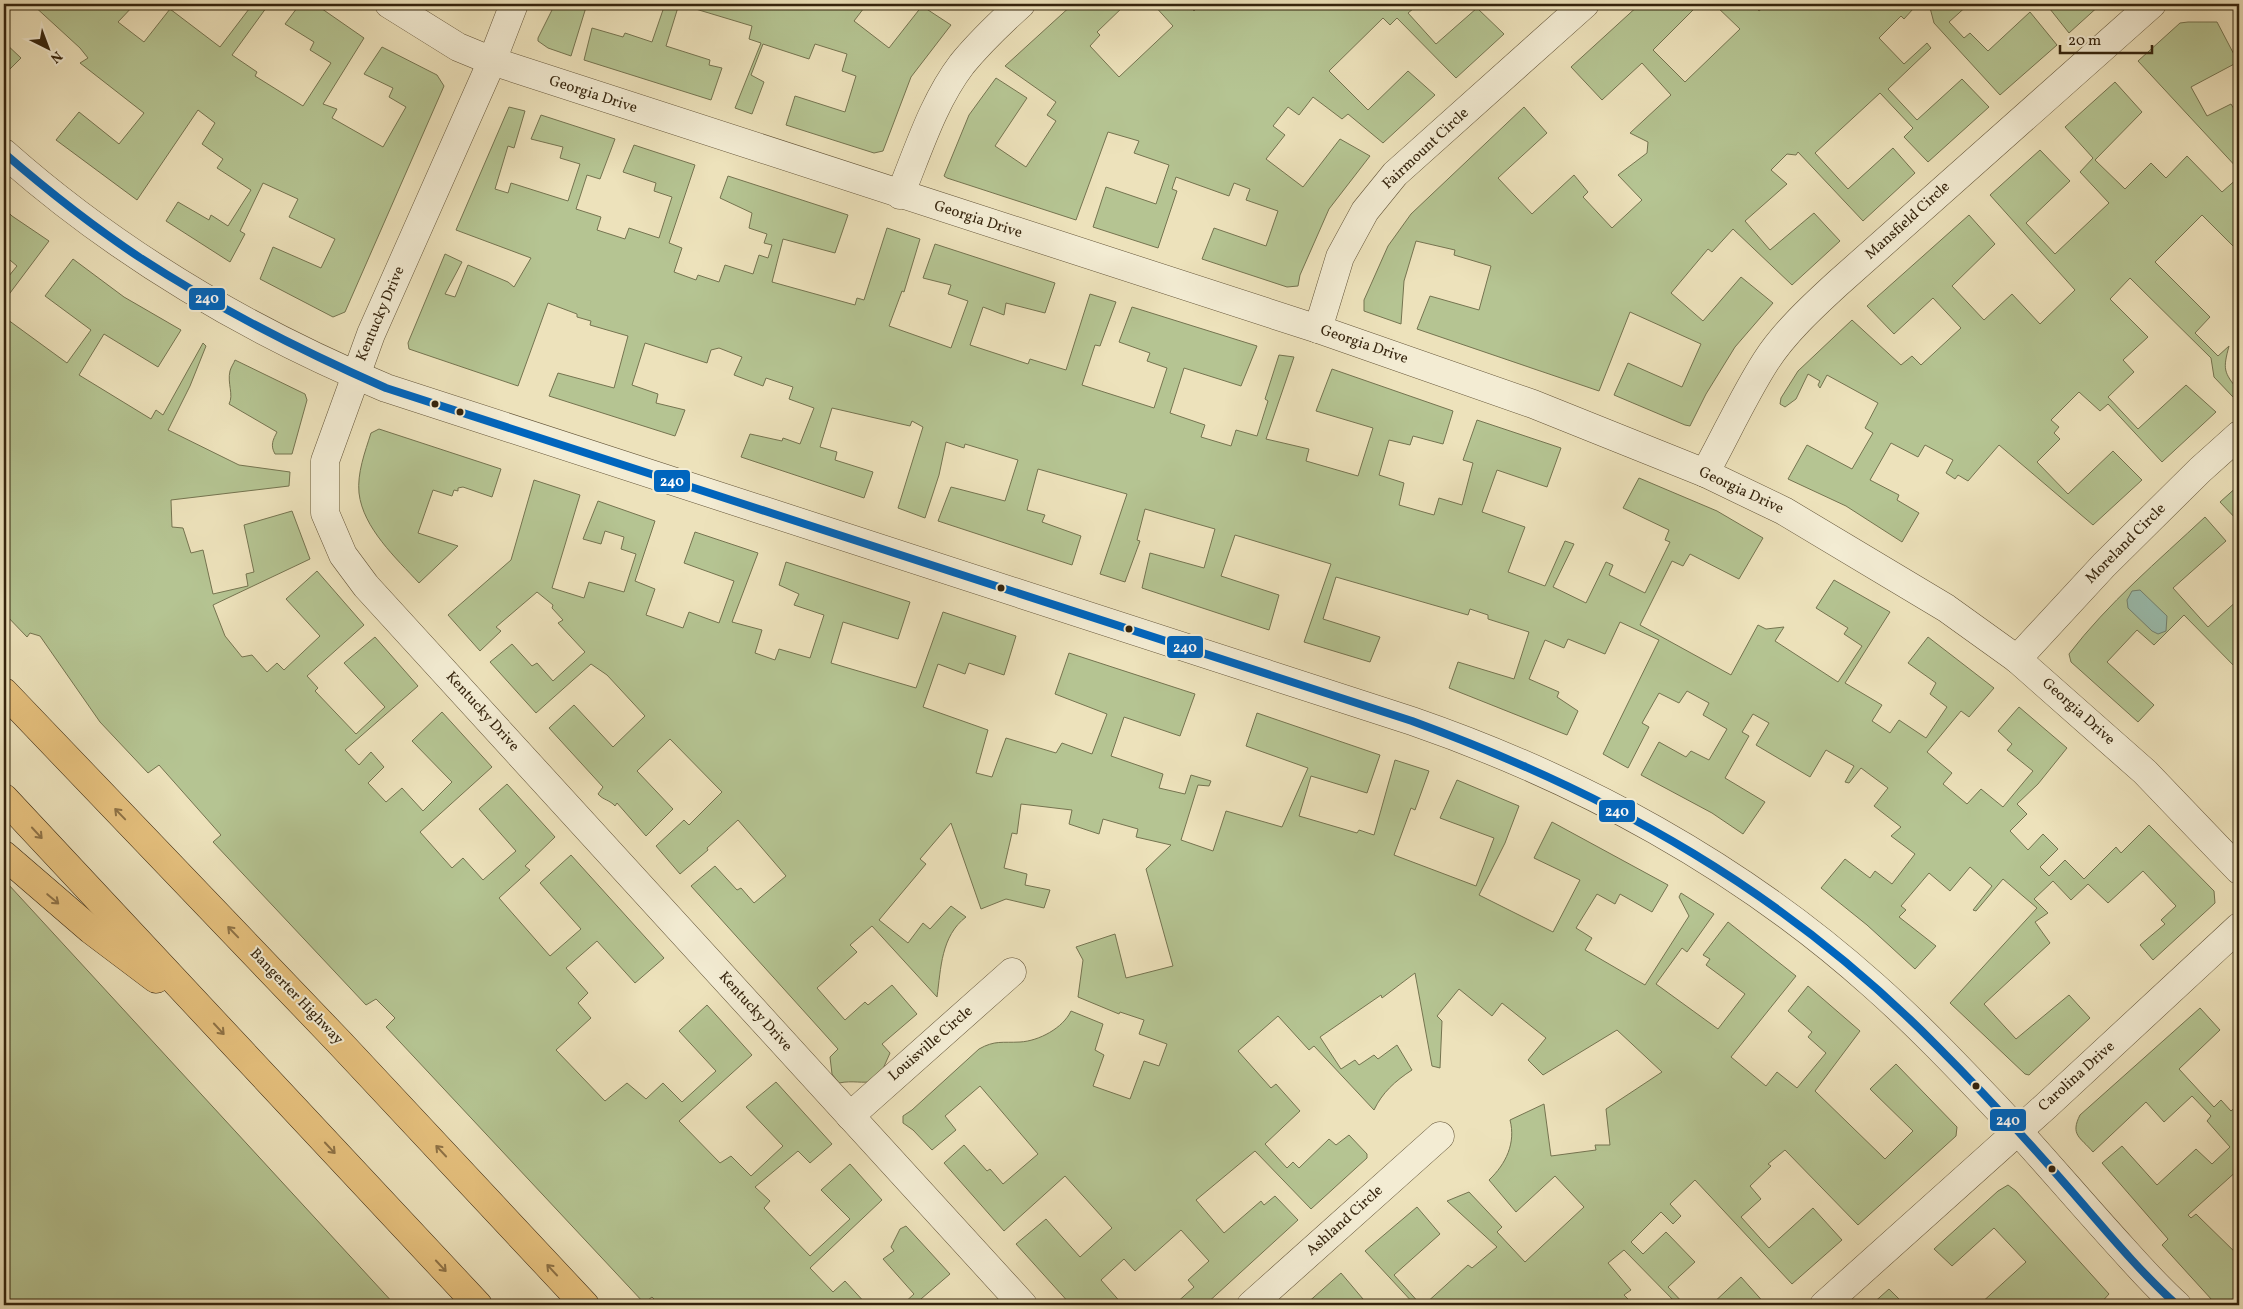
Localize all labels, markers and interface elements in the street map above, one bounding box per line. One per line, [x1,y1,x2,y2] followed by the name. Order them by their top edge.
[22,22,72,72] north arrow
[2060,22,2153,54] scale bar
[2068,31,2101,52] text: 20 m
[46,46,66,67] text: N
[546,71,640,119] street label: Georgia Drive
[1378,103,1474,195] street label: Fairmount Circle
[1861,177,1955,265] street label: Mansfield Circle
[931,196,1025,244] street label: Georgia Drive
[352,263,410,365] street label: Kentucky Drive
[188,287,226,311] line badge: 240
[195,290,219,309] text: 240
[1317,320,1411,370] street label: Georgia Drive
[430,399,440,409] unlabelled marker
[455,407,465,417] unlabelled marker
[1695,462,1787,520] street label: Georgia Drive
[653,469,691,493] line badge: 240
[660,473,684,492] text: 240
[2081,499,2171,589] street label: Moreland Circle
[996,583,1006,593] unlabelled marker
[1124,624,1134,634] unlabelled marker
[1166,635,1204,659] line badge: 240
[1173,639,1197,658] text: 240
[440,667,524,757] street label: Kentucky Drive
[2037,674,2119,750] street label: Georgia Drive
[1598,799,1636,823] line badge: 240
[1605,803,1629,822] text: 240
[114,808,126,821] one-way arrow
[31,827,43,840] one-way arrow
[46,894,59,905] one-way arrow
[227,925,239,938] one-way arrow
[244,944,348,1050] street label: Bangerter Highway
[713,967,797,1057] street label: Kentucky Drive
[884,1001,978,1087] street label: Louisville Circle
[213,1023,225,1036] one-way arrow
[2034,1037,2120,1117] street label: Carolina Drive
[1971,1081,1981,1091] unlabelled marker
[1989,1108,2027,1132] line badge: 240
[1996,1112,2020,1131] text: 240
[324,1142,336,1154] one-way arrow
[435,1145,447,1158] one-way arrow
[2047,1164,2057,1174] unlabelled marker
[1302,1181,1388,1261] street label: Ashland Circle
[435,1260,447,1273] one-way arrow
[546,1263,558,1276] one-way arrow

